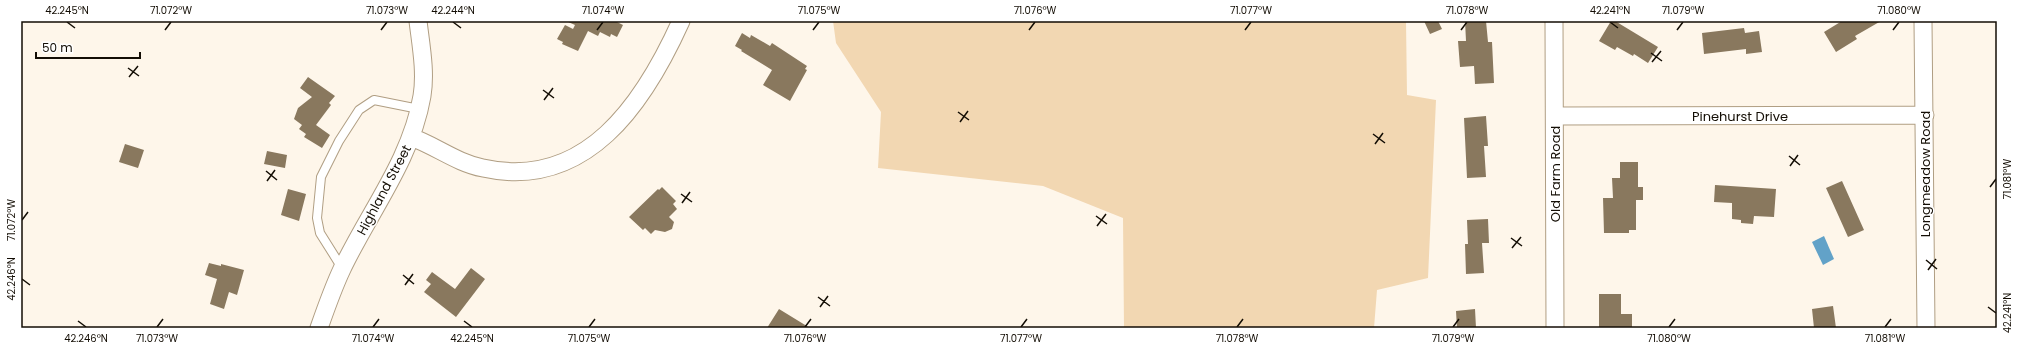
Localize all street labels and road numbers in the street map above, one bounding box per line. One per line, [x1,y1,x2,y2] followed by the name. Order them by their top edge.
[1692,107,1788,126] street label: Pinehurst Drive
[1916,111,1935,237] street label: Longmeadow Road
[1546,126,1565,222] street label: Old Farm Road
[352,141,416,239] street label: Highland Street

